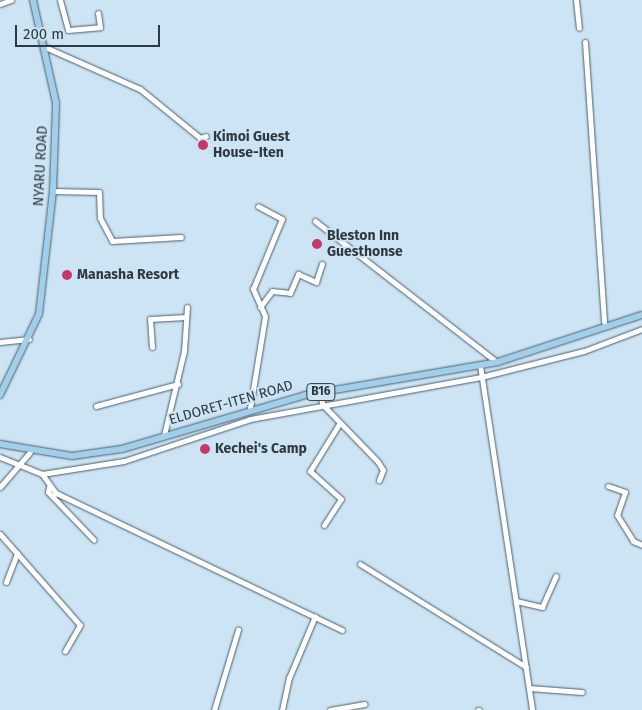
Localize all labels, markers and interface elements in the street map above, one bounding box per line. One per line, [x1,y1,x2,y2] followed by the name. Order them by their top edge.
[18,15,162,47] scale bar
[23,25,64,43] text: 200 m
[30,125,52,207] street label: NYARU ROAD
[213,129,290,162] place label: Kimoi Guest House-Iten
[197,139,209,151] marker: Kimoi Guest House-Iten
[327,228,403,260] place label: Bleston Inn Guesthonse
[311,238,323,250] marker: Bleston Inn Guesthonse
[77,267,179,283] place label: Manasha Resort
[61,269,73,281] marker: Manasha Resort
[167,377,295,429] street label: ELDORET-ITEN ROAD
[306,382,336,402] road number: B16
[215,441,307,457] place label: Kechei's Camp
[199,443,211,455] marker: Kechei's Camp

